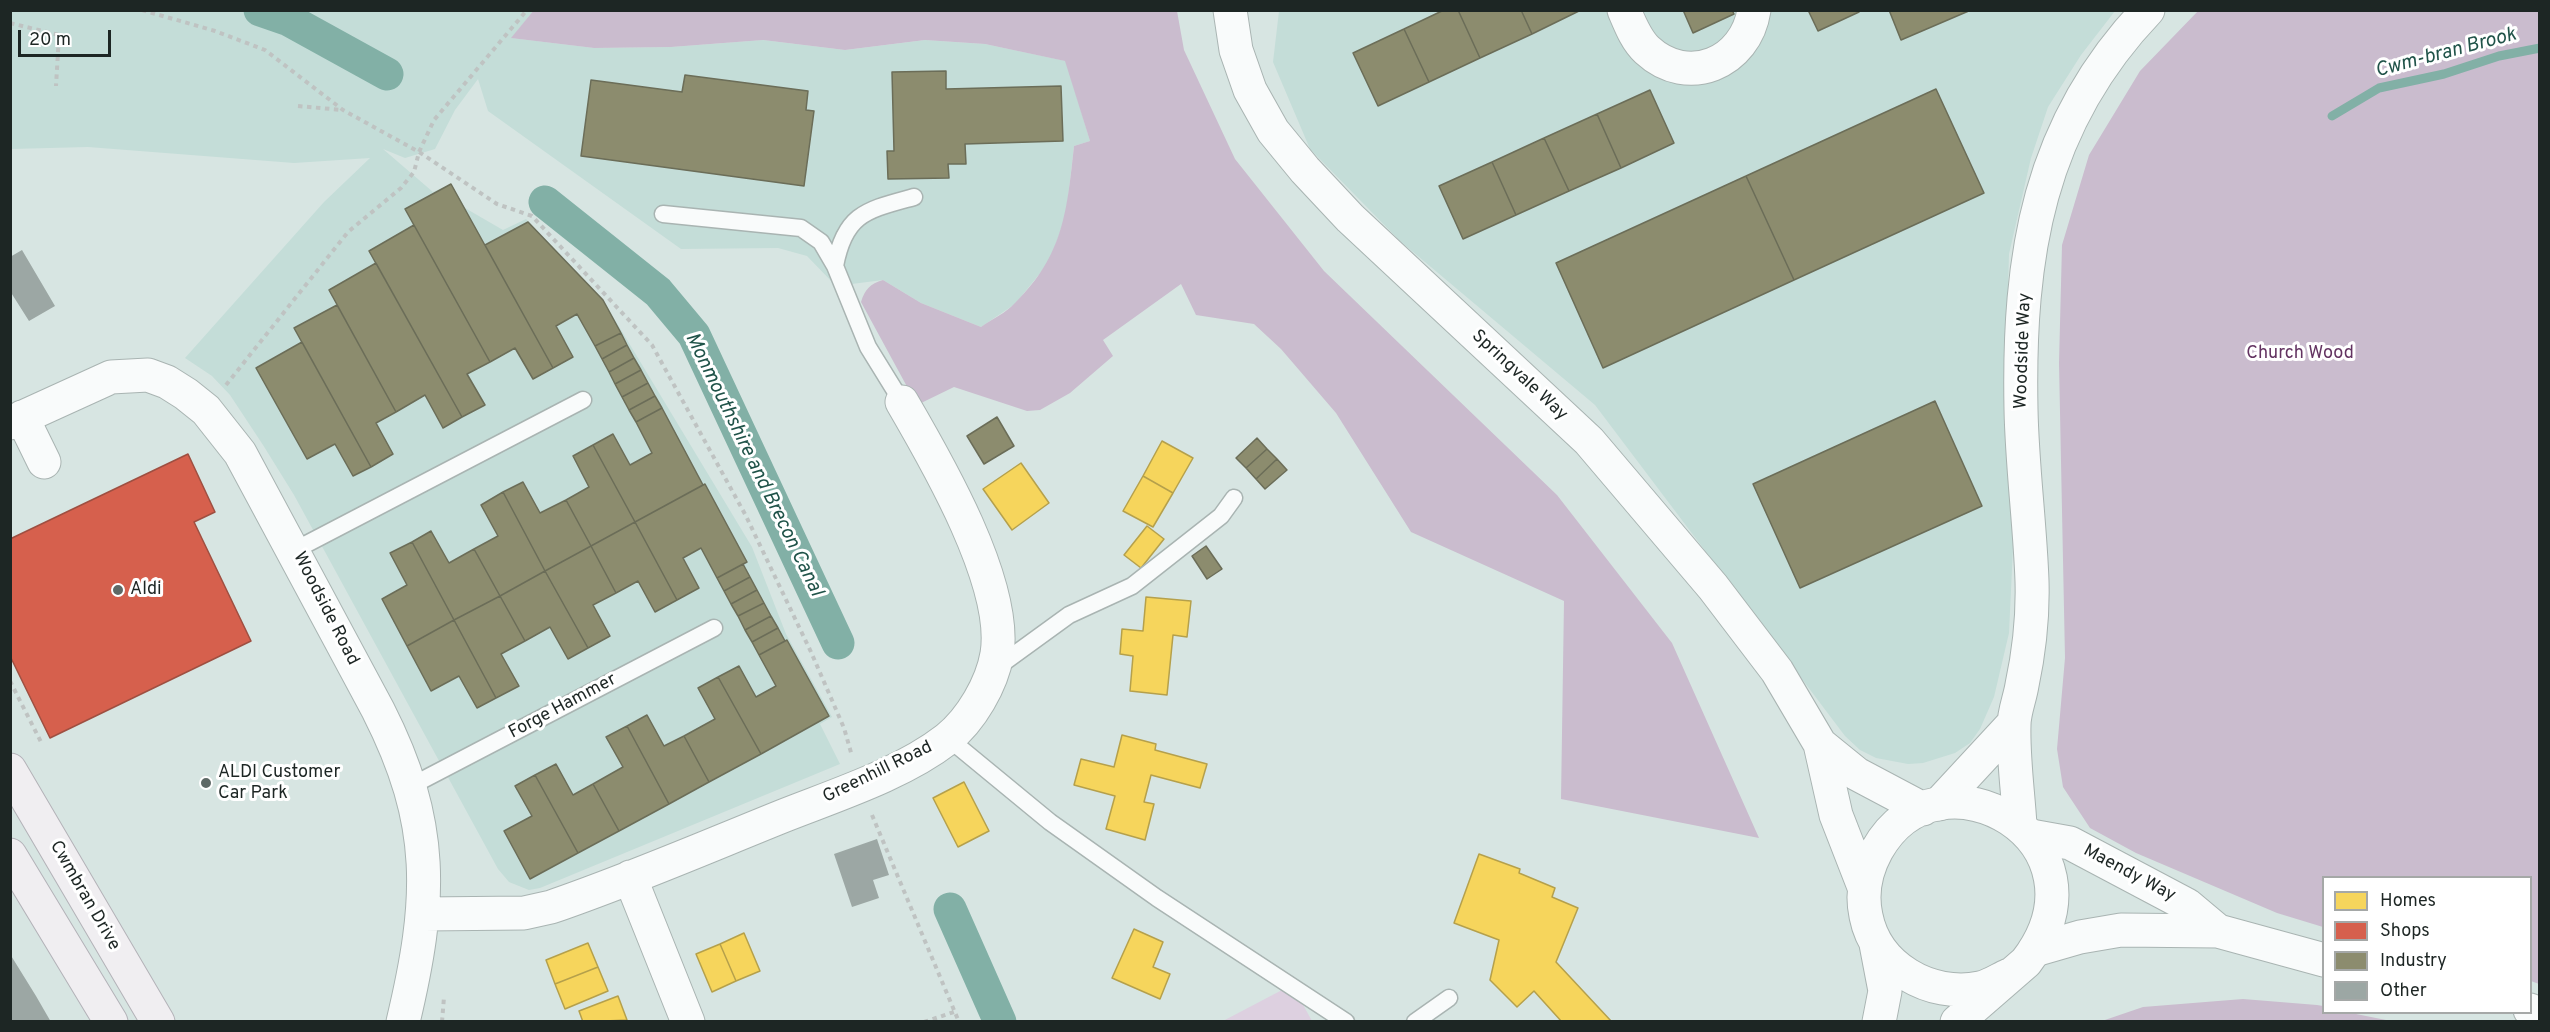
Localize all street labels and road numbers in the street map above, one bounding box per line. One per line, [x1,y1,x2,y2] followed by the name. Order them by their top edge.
[2011,293,2037,409] street label: Woodside Way
[1466,326,1572,426] street label: Springvale Way
[287,549,363,669] street label: Woodside Road
[505,670,621,744] street label: Forge Hammer
[820,737,936,809] street label: Greenhill Road
[44,837,124,955] street label: Cwmbran Drive
[2079,841,2179,907] street label: Maendy Way

